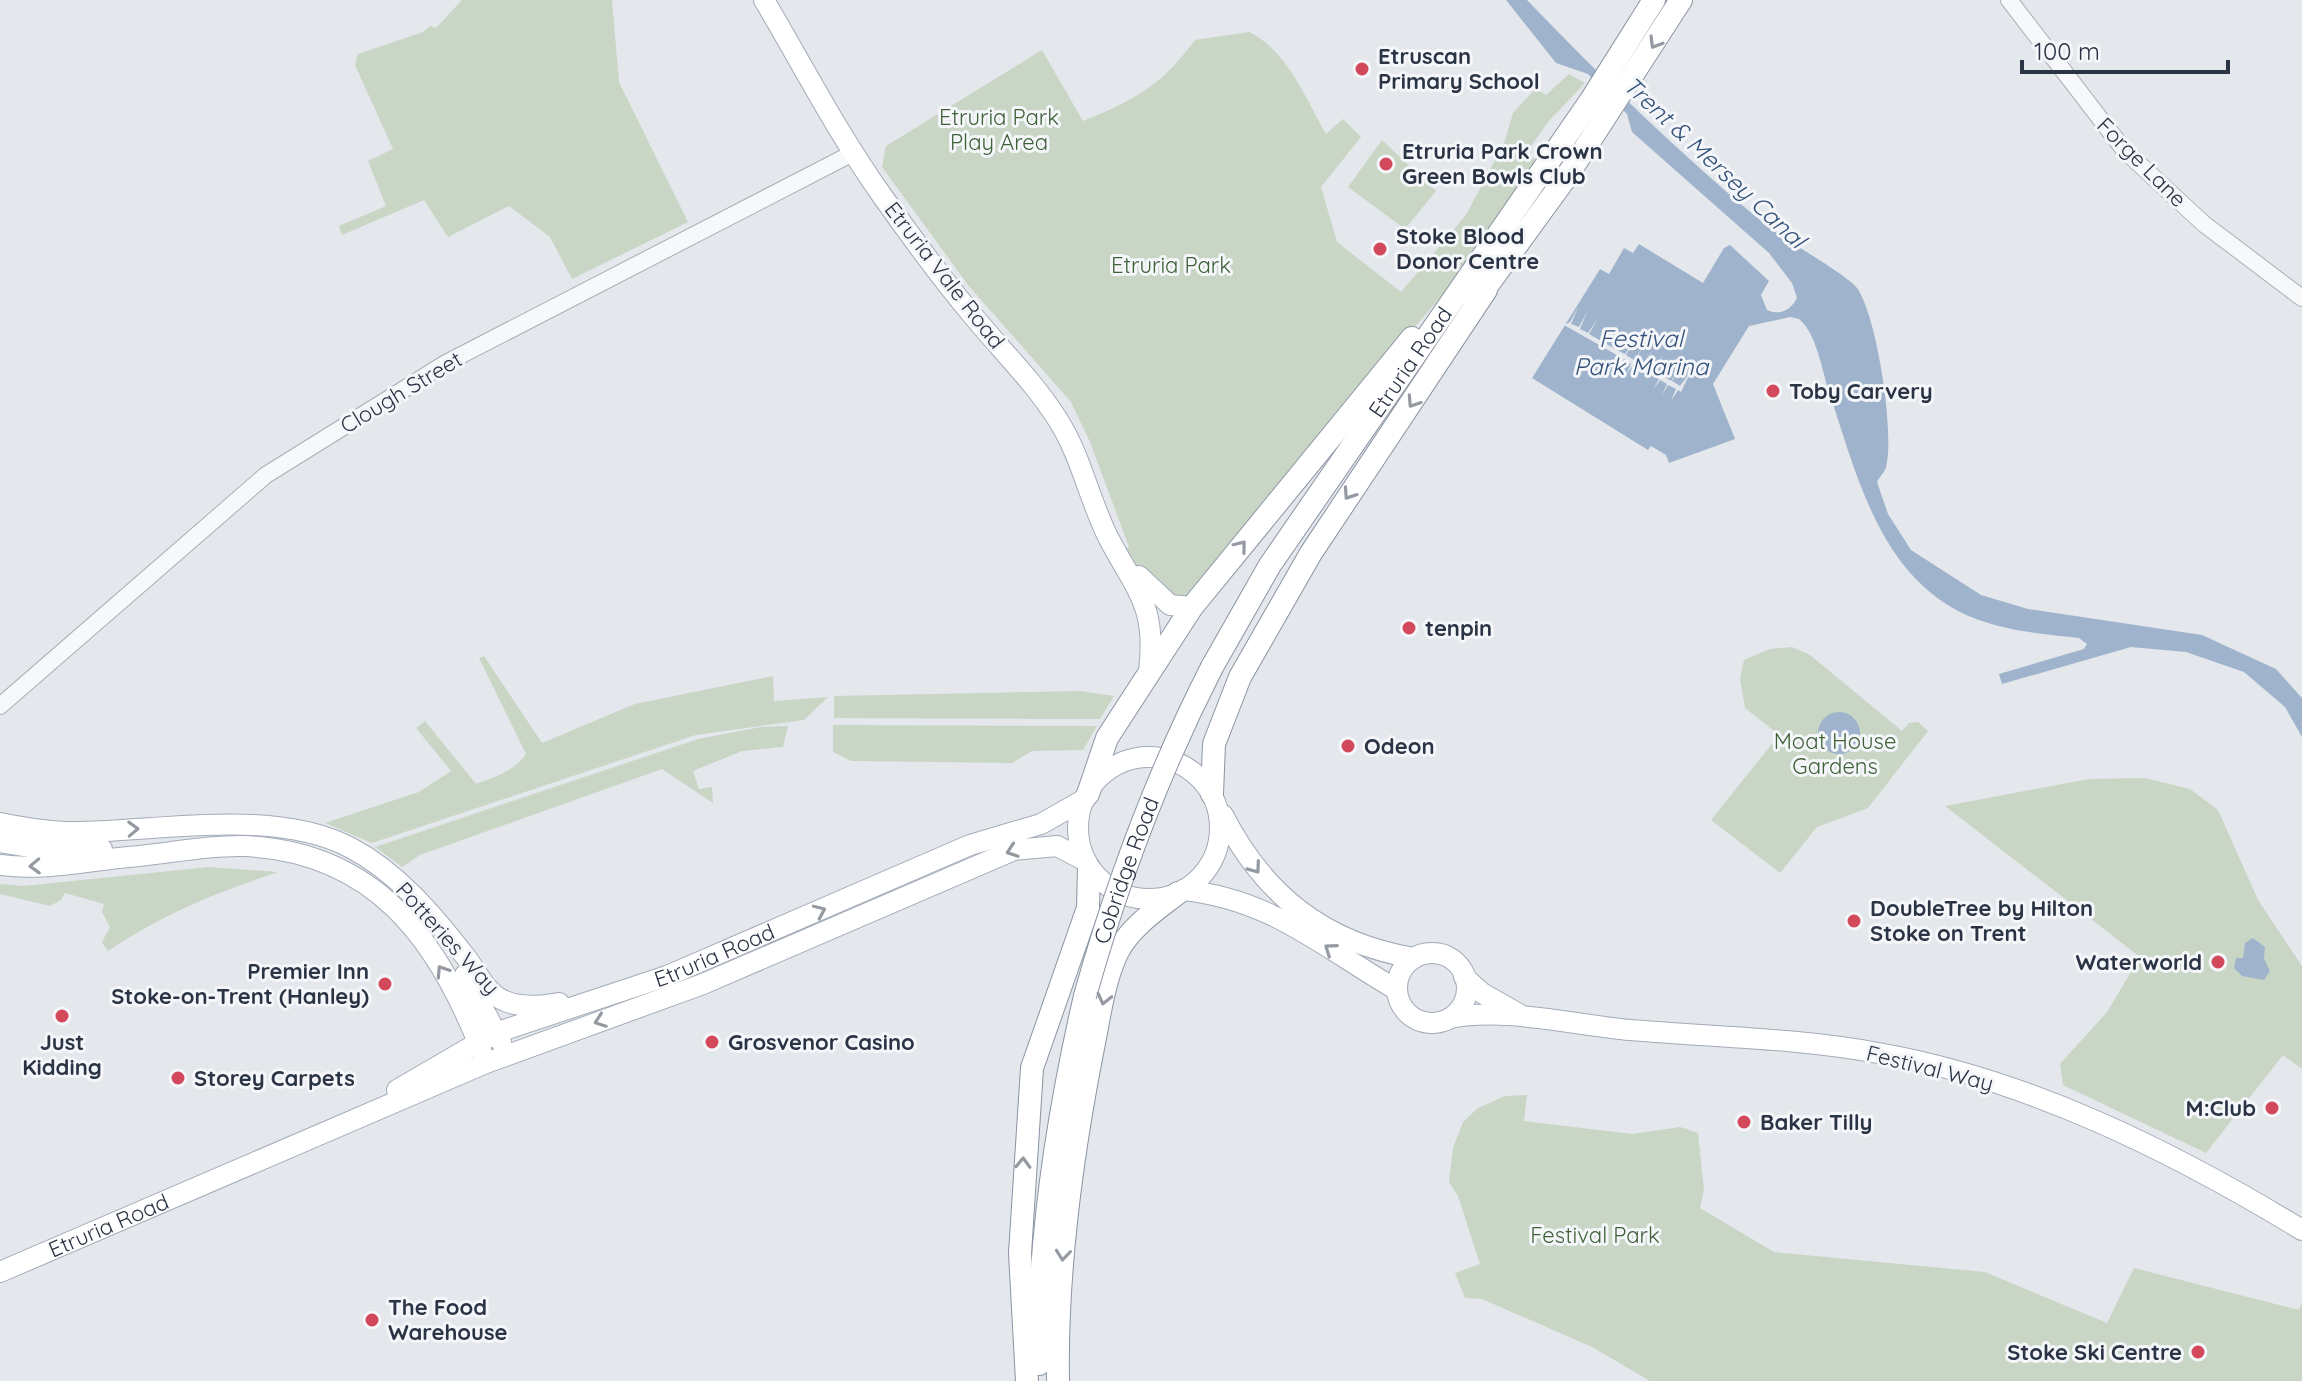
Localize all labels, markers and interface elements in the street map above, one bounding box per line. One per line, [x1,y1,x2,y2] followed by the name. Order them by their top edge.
[2022,24,2228,74] scale bar
[1649,34,1664,49] one-way arrow
[2034,36,2100,66] text: 100 m
[1378,42,1540,95] place label: Etruscan Primary School
[1353,60,1371,78] marker: Etruscan Primary School
[1618,70,1814,256] water label: Trent & Mersey Canal
[939,103,1059,156] park label: Etruria Park Play Area
[2091,111,2193,213] street label: Forge Lane
[1402,137,1603,190] place label: Etruria Park Crown Green Bowls Club
[1377,155,1395,173] marker: Etruria Park Crown Green Bowls Club
[879,196,1011,354] street label: Etruria Vale Road
[1396,222,1539,275] place label: Stoke Blood Donor Centre
[1371,240,1389,258] marker: Stoke Blood Donor Centre
[1111,251,1231,279] park label: Etruria Park
[1362,301,1458,423] street label: Etruria Road
[1574,323,1710,381] water label: Festival Park Marina
[335,345,467,439] street label: Clough Street
[1789,377,1933,405] place label: Toby Carvery
[1764,382,1782,400] marker: Toby Carvery
[1407,393,1422,407] one-way arrow
[1344,485,1359,499] one-way arrow
[1231,541,1246,555] one-way arrow
[1425,614,1492,642] place label: tenpin
[1400,619,1418,637] marker: tenpin
[1774,727,1896,780] park label: Moat House Gardens
[1364,732,1435,760] place label: Odeon
[1339,737,1357,755] marker: Odeon
[1087,793,1165,947] street label: Cobridge Road
[127,820,140,837] one-way arrow
[1006,842,1020,858] one-way arrow
[28,857,41,874] one-way arrow
[1245,860,1260,874] one-way arrow
[390,876,506,1000] street label: Potteries Way
[1870,894,2093,947] place label: DoubleTree by Hilton Stoke on Trent
[812,904,826,920] one-way arrow
[1845,912,1863,930] marker: DoubleTree by Hilton Stoke on Trent
[651,917,779,993] street label: Etruria Road
[1325,944,1339,959] one-way arrow
[2075,948,2202,976] place label: Waterworld
[2209,953,2227,971] marker: Waterworld
[111,957,369,1010] place label: Premier Inn Stoke-on-Trent (Hanley)
[436,965,451,980] one-way arrow
[376,975,394,993] marker: Premier Inn Stoke-on-Trent (Hanley)
[1096,992,1113,1005] one-way arrow
[53,1007,71,1025] marker: Just Kidding
[594,1011,608,1028] one-way arrow
[22,1028,102,1081] place label: Just Kidding
[728,1028,915,1056] place label: Grosvenor Casino
[703,1033,721,1051] marker: Grosvenor Casino
[1864,1039,1996,1097] street label: Festival Way
[194,1064,355,1092] place label: Storey Carpets
[169,1069,187,1087] marker: Storey Carpets
[2186,1094,2256,1122] place label: M:Club
[2263,1099,2281,1117] marker: M:Club
[1760,1108,1872,1136] place label: Baker Tilly
[1735,1113,1753,1131] marker: Baker Tilly
[1015,1156,1032,1169] one-way arrow
[44,1187,173,1264] street label: Etruria Road
[1530,1221,1660,1249] park label: Festival Park
[1054,1249,1071,1262] one-way arrow
[388,1293,508,1346] place label: The Food Warehouse
[363,1311,381,1329] marker: The Food Warehouse
[2007,1338,2182,1366] place label: Stoke Ski Centre
[2189,1343,2207,1361] marker: Stoke Ski Centre

